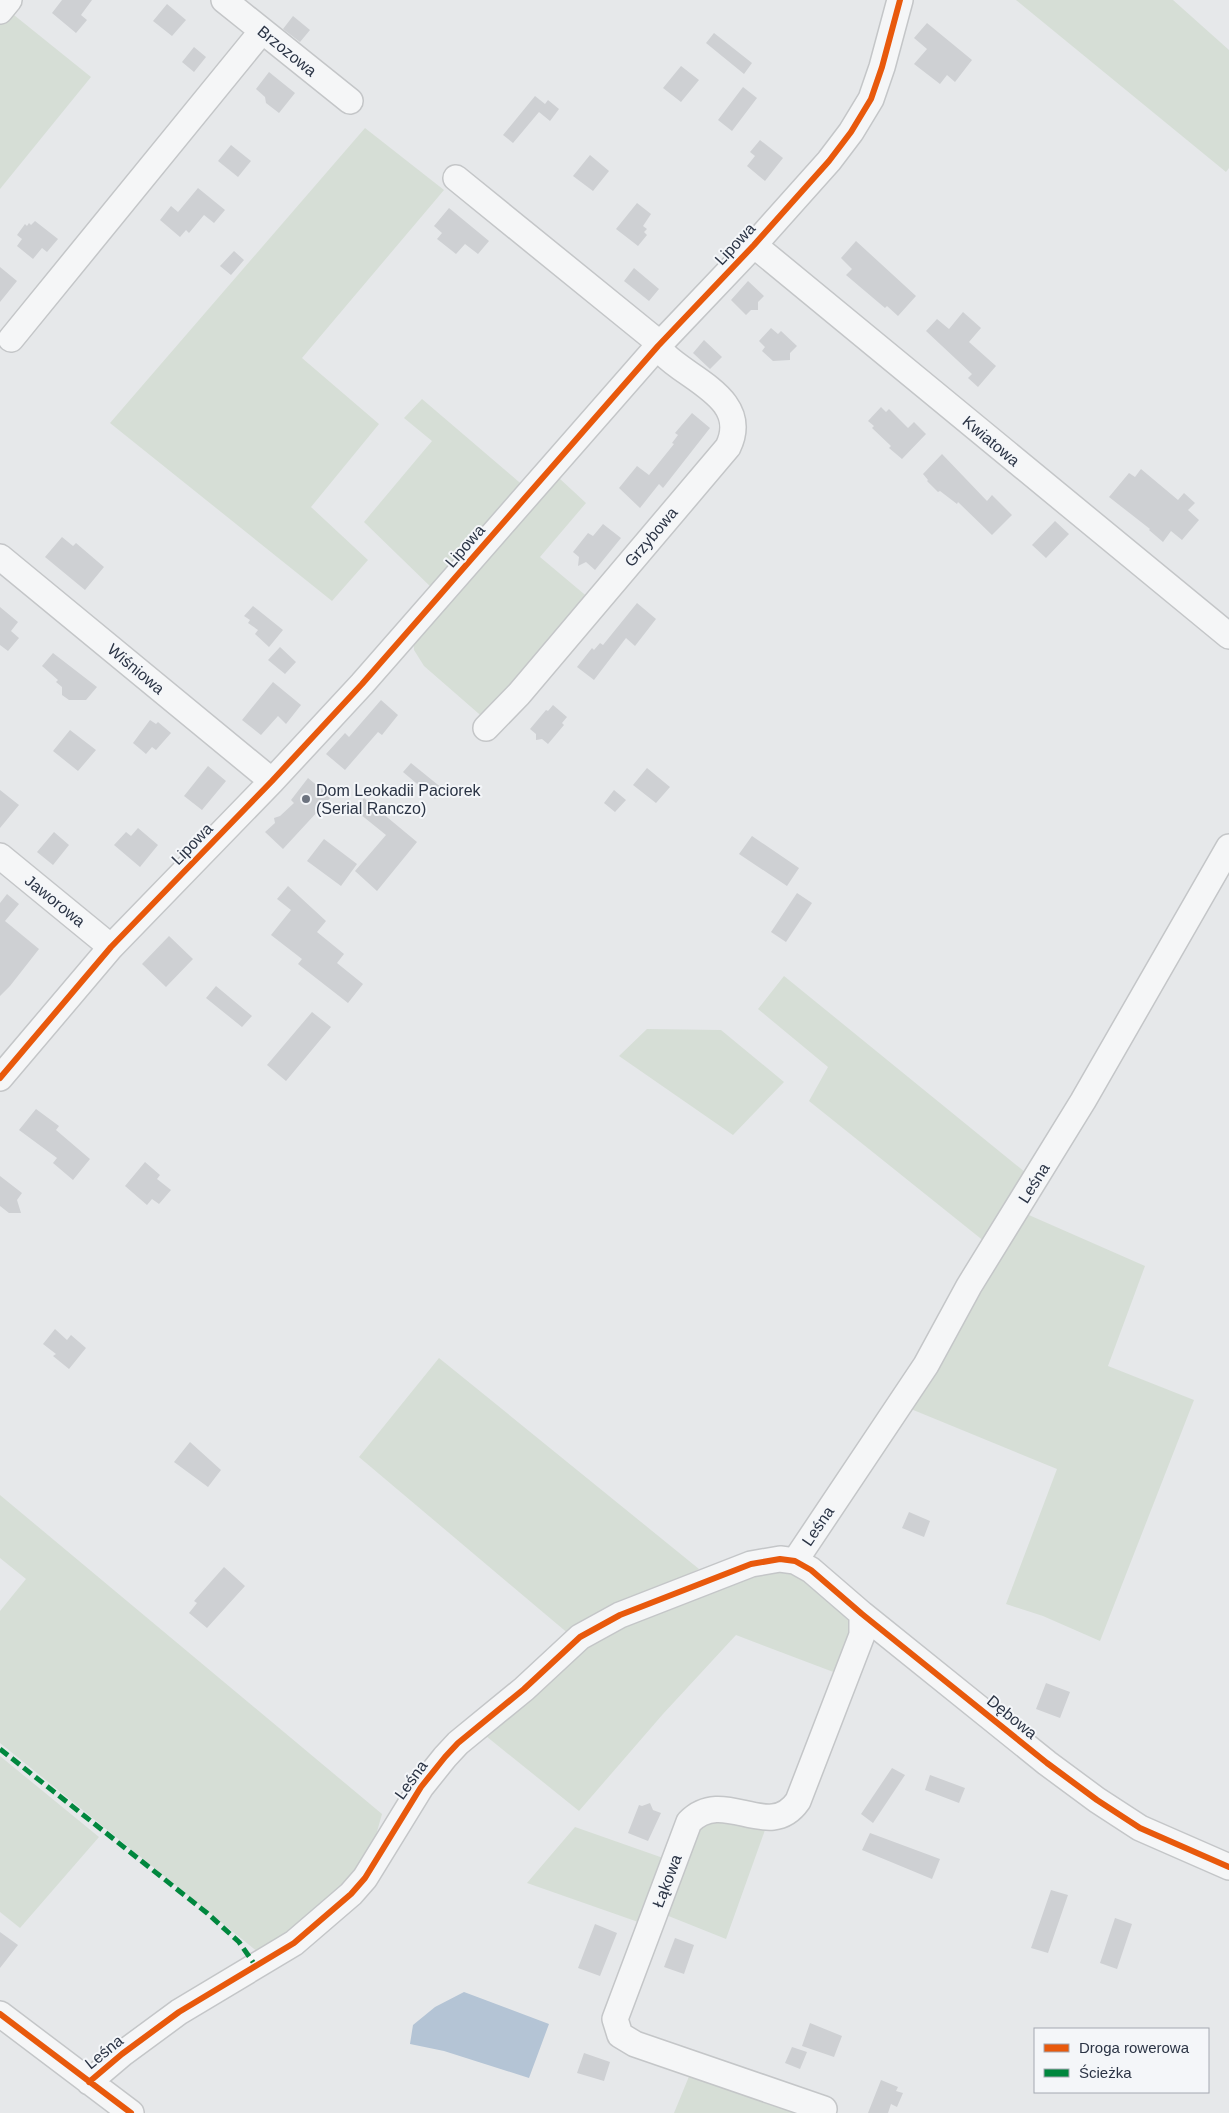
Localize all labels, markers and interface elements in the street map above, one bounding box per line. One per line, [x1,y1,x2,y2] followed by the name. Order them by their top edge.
[254,22,320,80] street label: Brzozowa
[711,220,759,268] street label: Lipowa
[959,412,1023,470] street label: Kwiatowa
[621,504,681,570] street label: Grzybowa
[442,521,488,571] street label: Lipowa
[104,640,168,698] street label: Wiśniowa
[316,782,482,817] place label: Dom Leokadii Paciorek (Serial Ranczo)
[300,793,312,805] marker: Dom Leokadii Paciorek (Serial Ranczo)
[168,820,216,868] street label: Lipowa
[22,872,88,930] street label: Jaworowa
[1015,1160,1053,1206] street label: Leśna
[799,1503,837,1549] street label: Leśna
[984,1692,1040,1742] street label: Dębowa
[391,1757,431,1803] street label: Leśna
[649,1852,685,1910] street label: Łąkowa
[1034,2028,1209,2093] legend
[82,2032,126,2072] street label: Leśna
[1079,2039,1190,2056] text: Droga rowerowa
[1079,2064,1132,2081] text: Ścieżka

